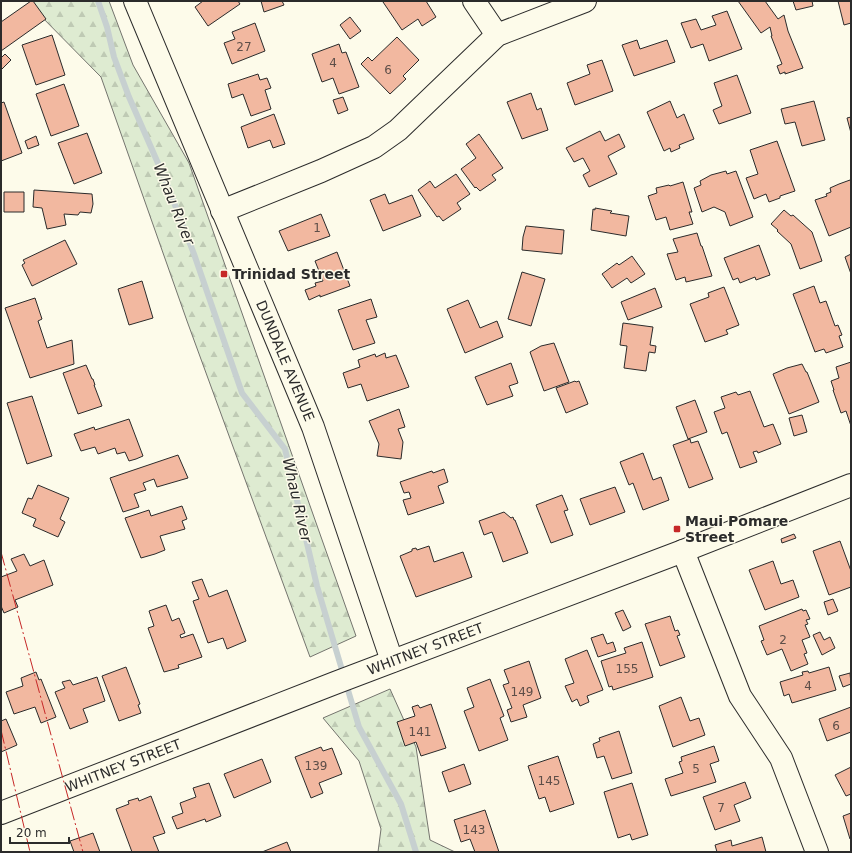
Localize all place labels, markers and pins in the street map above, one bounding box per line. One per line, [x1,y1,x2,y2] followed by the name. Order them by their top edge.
[232,266,351,282] place label: Trinidad Street
[219,269,229,279] marker: Trinidad Street
[685,513,788,545] place label: Maui Pomare Street
[672,524,682,534] marker: Maui Pomare Street

